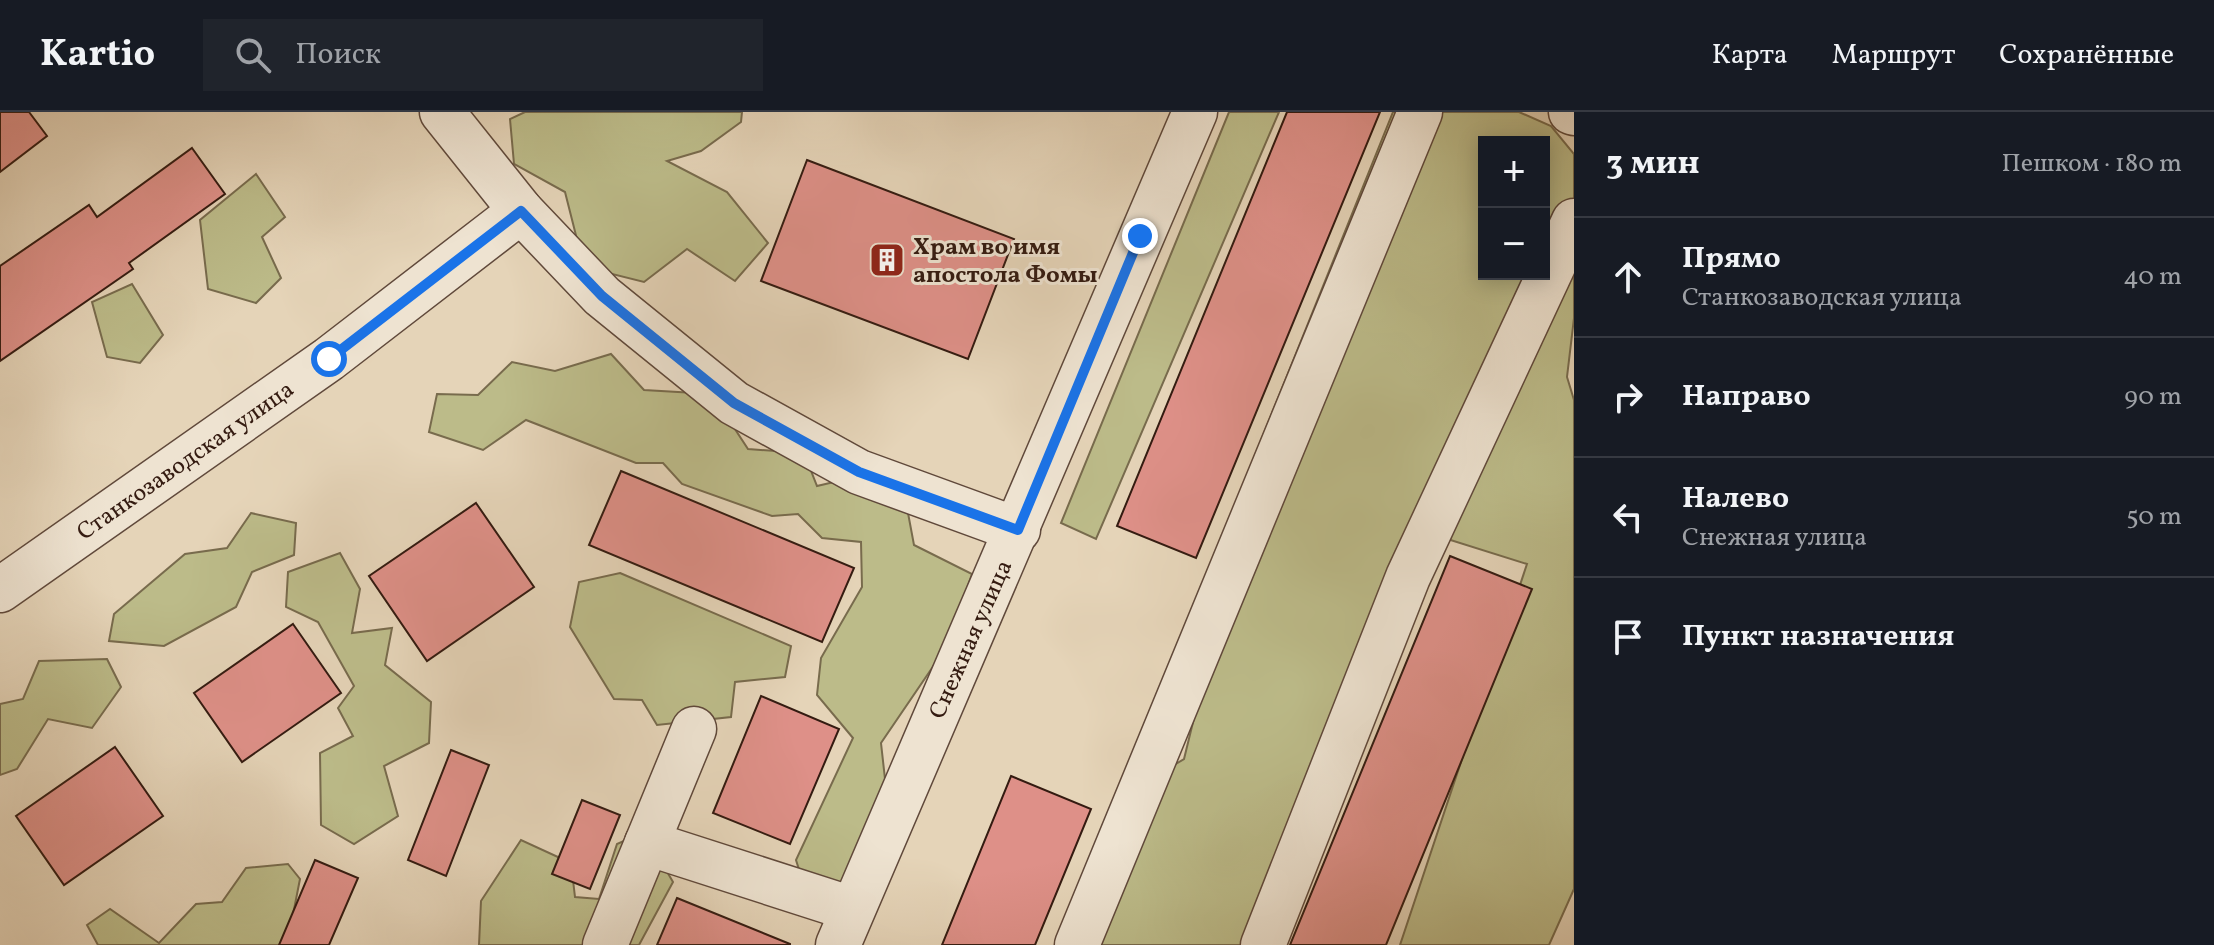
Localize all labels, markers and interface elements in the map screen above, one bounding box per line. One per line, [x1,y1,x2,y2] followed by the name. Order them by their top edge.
[203,19,763,91] search box
[40,29,155,82] text: Kartio
[231,33,275,77] icon: search
[295,34,381,76] text: Поиск
[1712,36,1788,75] text: Карта
[1832,36,1955,75] text: Маршрут
[1999,36,2174,75] text: Сохранённые
[1478,136,1550,280] map controls
[1478,136,1550,208] button: +
[1606,141,1700,188] text: 3 мин
[2001,146,2182,182] text: Пешком · 180 m
[1478,208,1550,280] button: −
[1122,218,1158,254] route end
[913,231,1098,293] place label: Храм во имя апостола Фомы
[1682,238,1781,280] text: Прямо
[868,241,906,279] building icon: Храм во имя апостола Фомы
[1606,255,1650,299] icon: ahead
[2123,259,2182,295] text: 40 m
[1682,280,1962,316] text: Станкозаводская улица
[311,341,347,377] route start
[71,374,302,550] street label: Станкозаводская улица
[1606,375,1650,419] icon: right
[1682,376,1811,418] text: Направо
[2124,379,2182,415] text: 90 m
[1682,478,1789,520] text: Налево
[1606,495,1650,539] icon: left
[2126,499,2182,535] text: 50 m
[1682,520,1867,556] text: Снежная улица
[922,555,1022,725] street label: Снежная улица
[1606,615,1650,659] icon: arrive
[1682,616,1954,658] text: Пункт назначения

